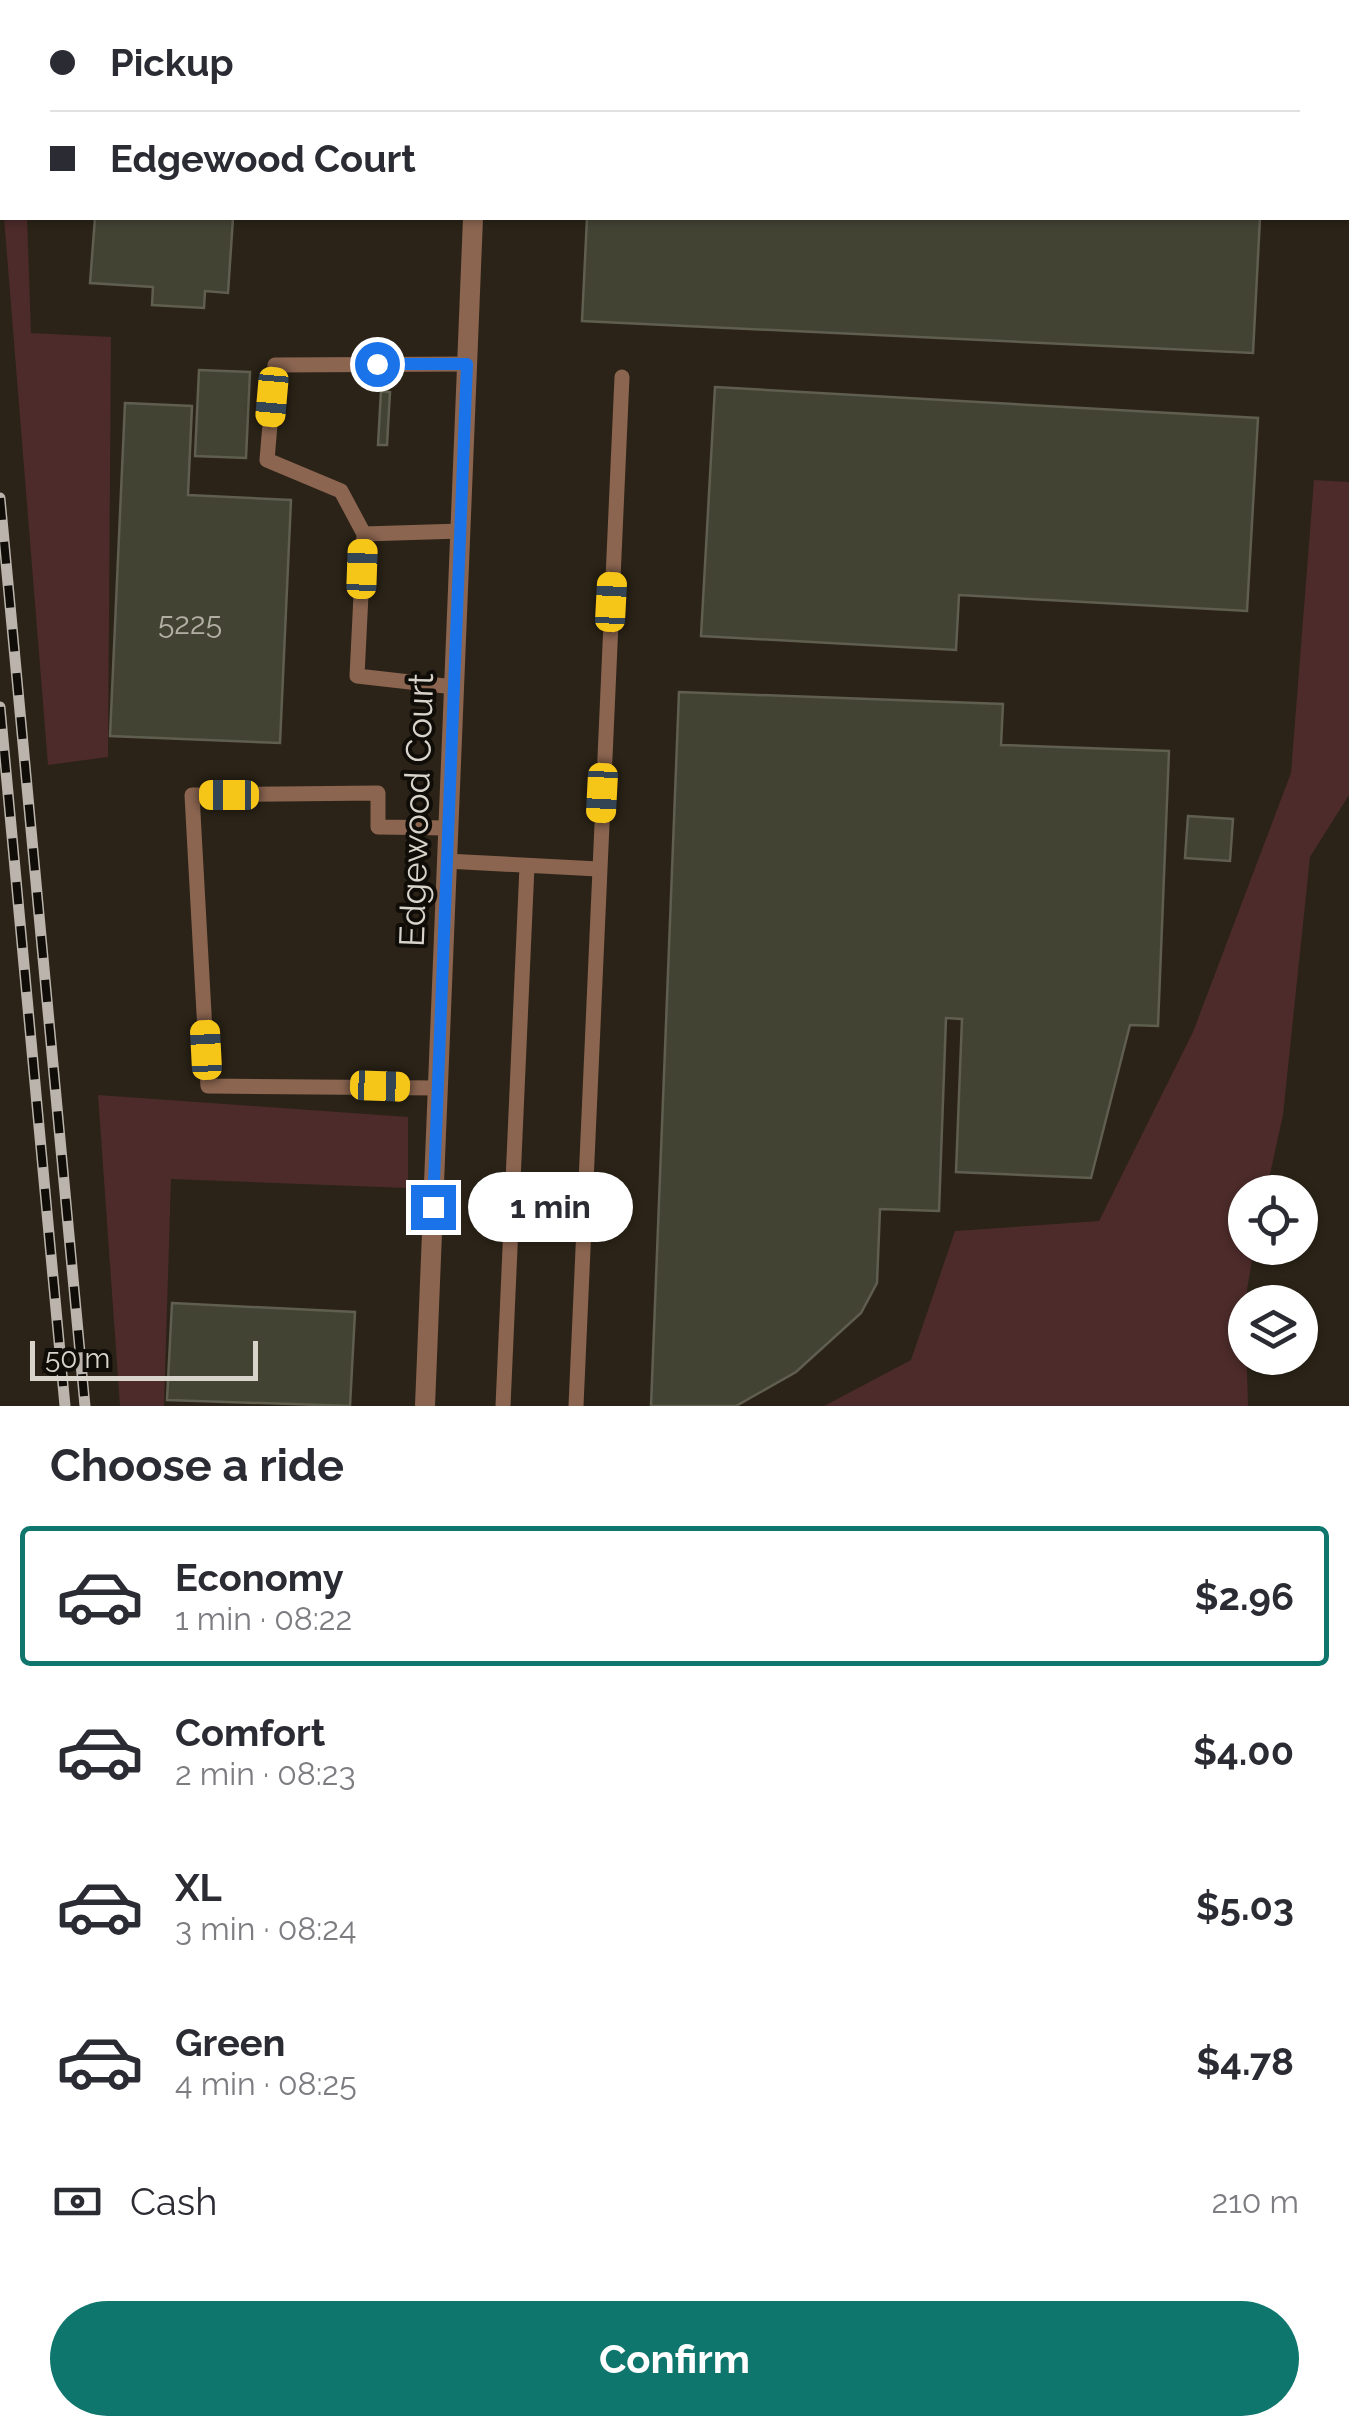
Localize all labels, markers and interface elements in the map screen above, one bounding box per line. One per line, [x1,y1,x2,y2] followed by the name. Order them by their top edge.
[110,40,234,85] text: Pickup
[110,136,416,181] text: Edgewood Court
[355,342,400,387] route start
[254,366,290,428] car
[346,538,378,600] car
[594,571,628,633] car
[158,606,222,641] house number: 5225
[391,672,441,948] street label: Edgewood Court
[585,762,619,824] car
[199,780,259,810] car
[189,1019,223,1081] car
[349,1070,411,1102] car
[468,1172,633,1242] callout: 1 min
[1228,1175,1318,1375] map controls
[1228,1175,1318,1265] button: locate
[411,1185,456,1230] route end
[510,1188,591,1225] text: 1 min
[1228,1285,1318,1375] button: layers
[30,1336,258,1380] scale bar
[45,1342,110,1375] text: 50 m
[50,1439,344,1492] text: Choose a ride
[55,1551,145,1641] icon: car
[175,1555,344,1600] text: Economy
[1194,1574,1294,1619] text: $2.96
[175,1600,352,1637] text: 1 min · 08:22
[55,1706,145,1796] icon: car
[175,1710,325,1755] text: Comfort
[1193,1729,1294,1774] text: $4.00
[175,1755,356,1792] text: 2 min · 08:23
[55,1861,145,1951] icon: car
[175,1865,222,1910] text: XL
[1196,1884,1294,1929] text: $5.03
[175,1910,356,1947] text: 3 min · 08:24
[55,2016,145,2106] icon: car
[175,2020,285,2065] text: Green
[1196,2039,1294,2084] text: $4.78
[175,2065,357,2102] text: 4 min · 08:25
[50,2174,105,2229] icon: cash
[130,2179,217,2224] text: Cash
[1211,2183,1299,2220] text: 210 m
[50,2301,1299,2416] button: Confirm

